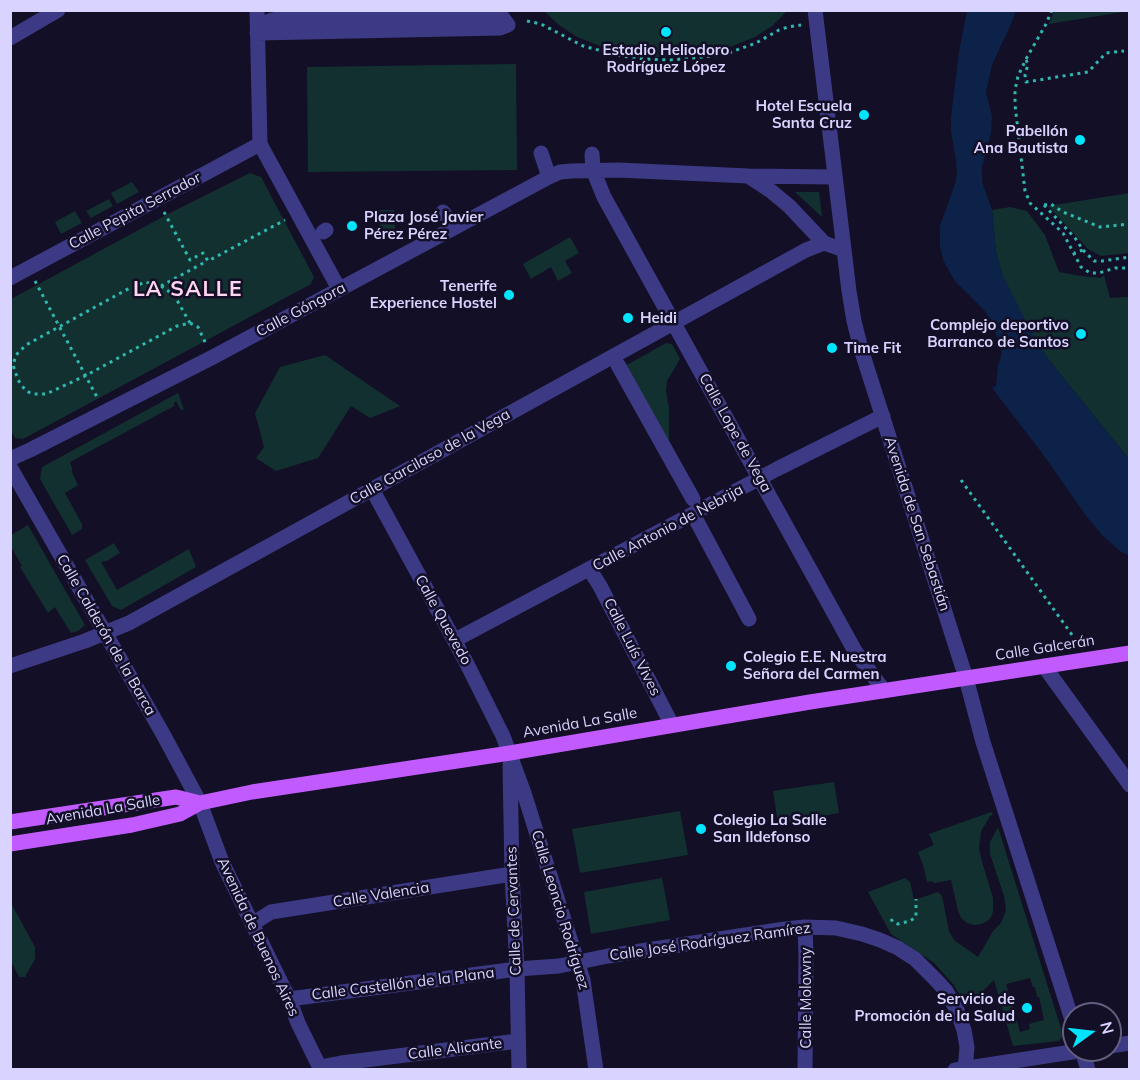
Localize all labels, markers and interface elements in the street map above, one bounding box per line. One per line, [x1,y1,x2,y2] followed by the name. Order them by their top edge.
[659,25,673,39] marker: Estadio Heliodoro Rodríguez López
[603,41,729,76] place label: Estadio Heliodoro Rodríguez López
[755,97,852,132] place label: Hotel Escuela Santa Cruz
[857,108,871,122] marker: Hotel Escuela Santa Cruz
[974,122,1068,157] place label: Pabellón Ana Bautista
[1073,133,1087,147] marker: Pabellón Ana Bautista
[66,169,204,253] street label: Calle Pepita Serrador
[364,208,483,243] place label: Plaza José Javier Pérez Pérez
[345,219,359,233] marker: Plaza José Javier Pérez Pérez
[133,277,243,303] district label: LA SALLE
[370,277,497,312] place label: Tenerife Experience Hostel
[253,279,349,341] street label: Calle Góngora
[502,288,516,302] marker: Tenerife Experience Hostel
[640,309,677,327] place label: Heidi
[621,311,635,325] marker: Heidi
[927,316,1069,351] place label: Complejo deportivo Barranco de Santos
[1074,327,1088,341] marker: Complejo deportivo Barranco de Santos
[844,339,901,357] place label: Time Fit
[825,341,839,355] marker: Time Fit
[695,371,775,495] street label: Calle Lope de Vega
[347,405,513,509] street label: Calle Garcilaso de la Vega
[880,434,954,614] street label: Avenida de San Sebastián
[590,481,746,575] street label: Calle Antonio de Nebrija
[52,551,160,719] street label: Calle Calderón de la Barca
[411,572,475,668] street label: Calle Quevedo
[600,595,664,699] street label: Calle Luís Vives
[994,631,1096,665] street label: Calle Galcerán
[743,648,886,683] place label: Colegio E.E. Nuestra Señora del Carmen
[724,659,738,673] marker: Colegio E.E. Nuestra Señora del Carmen
[521,704,639,742] street label: Avenida La Salle
[44,791,162,829] street label: Avenida La Salle
[713,811,827,846] place label: Colegio La Salle San Ildefonso
[694,822,708,836] marker: Colegio La Salle San Ildefonso
[527,828,593,992] street label: Calle Leoncio Rodríguez
[503,846,525,976] street label: Calle de Cervantes
[213,855,303,1019] street label: Avenida de Buenos Aires
[332,878,430,912] street label: Calle Valencia
[608,919,812,965] street label: Calle José Rodríguez Ramírez
[797,947,815,1049] street label: Calle Molowny
[311,964,495,1004] street label: Calle Castellón de la Plana
[855,990,1015,1025] place label: Servicio de Promoción de la Salud
[1020,1001,1034,1015] marker: Servicio de Promoción de la Salud
[1062,1002,1122,1062] north arrow
[1096,1019,1119,1036] text: N
[407,1034,503,1064] street label: Calle Alicante

